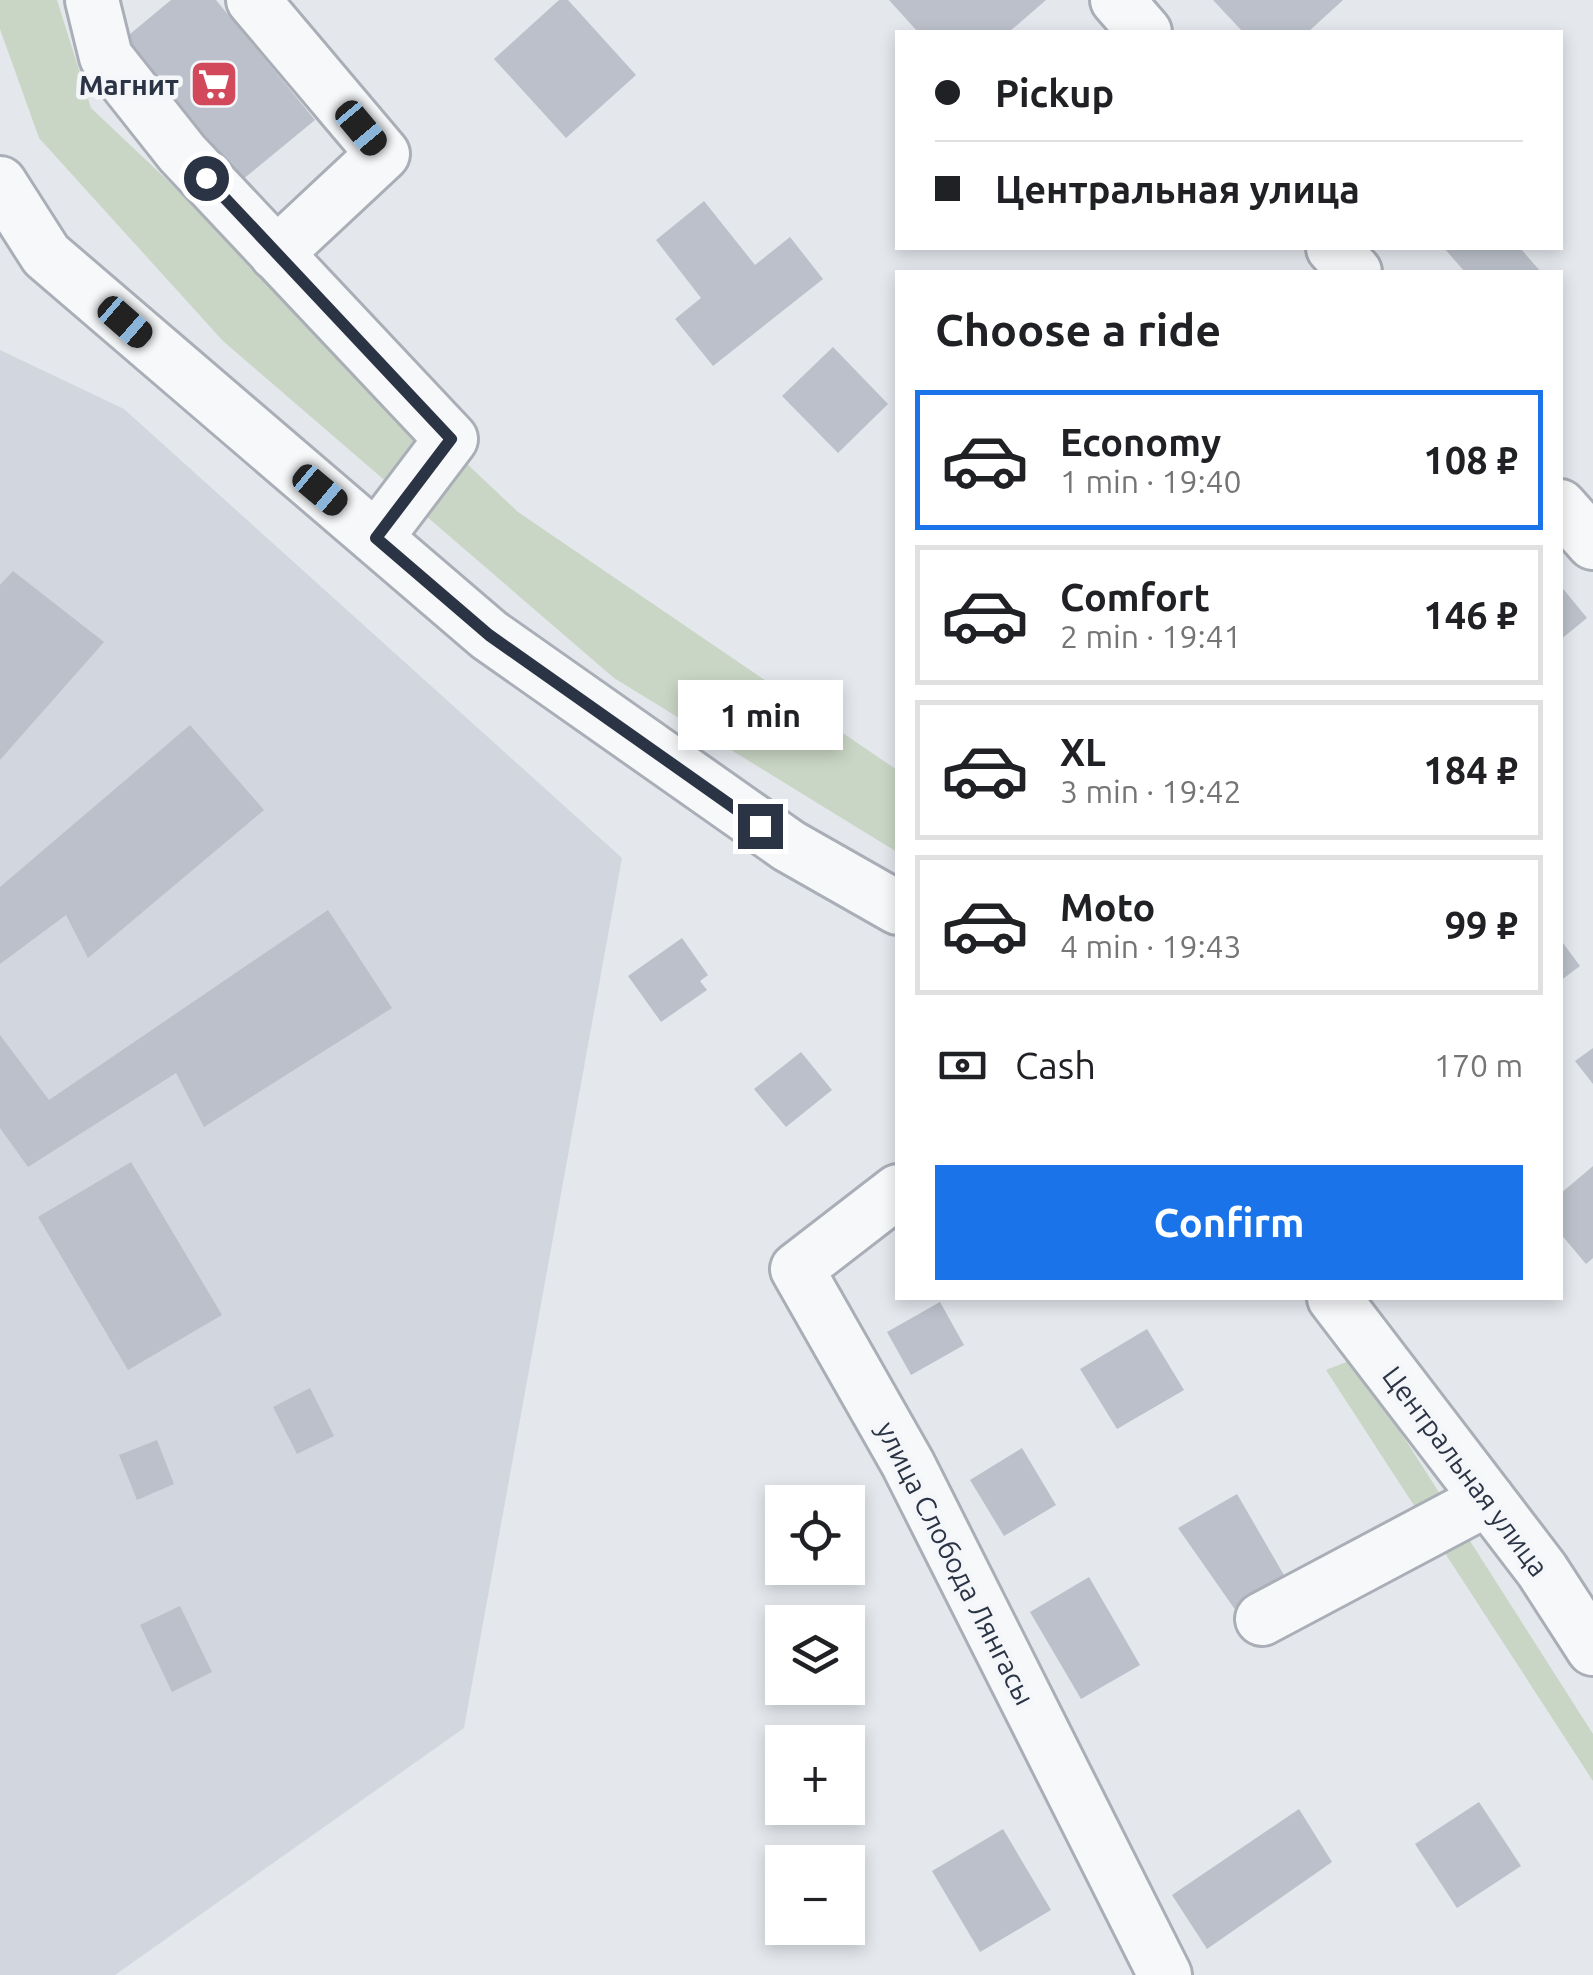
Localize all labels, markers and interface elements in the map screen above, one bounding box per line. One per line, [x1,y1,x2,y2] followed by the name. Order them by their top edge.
[188,58,240,110] supermarket icon: Магнит
[79,69,179,100] place label: Магнит
[995,72,1114,114] text: Pickup
[330,95,392,161] car
[184,156,229,201] route start
[995,168,1360,210] text: Центральная улица
[93,291,157,353] car
[935,304,1221,355] text: Choose a ride
[940,415,1030,505] icon: car
[1060,421,1221,463] text: Economy
[1423,439,1518,481] text: 108 ₽
[287,459,353,521] car
[1060,463,1242,499] text: 1 min · 19:40
[940,570,1030,660] icon: car
[1060,576,1210,618] text: Comfort
[1423,594,1518,636] text: 146 ₽
[1060,618,1242,654] text: 2 min · 19:41
[678,681,842,751] callout: 1 min
[720,697,801,733] text: 1 min
[940,725,1030,815] icon: car
[1060,731,1106,773] text: XL
[1423,749,1518,791] text: 184 ₽
[1060,773,1242,809] text: 3 min · 19:42
[738,804,783,849] route end
[940,880,1030,970] icon: car
[1060,886,1155,928] text: Moto
[1445,904,1518,946] text: 99 ₽
[1060,928,1242,964] text: 4 min · 19:43
[935,1038,990,1093] icon: cash
[1015,1044,1096,1086] text: Cash
[1434,1047,1523,1083] text: 170 m
[935,1165,1523,1280] button: Confirm
[1377,1360,1555,1582] street label: Центральная улица
[871,1416,1041,1710] street label: улица Слобода Лянгасы
[765,1485,865,1945] map controls
[765,1485,865,1585] button: locate
[765,1605,865,1705] button: layers
[765,1725,865,1825] button: +
[765,1845,865,1945] button: −

